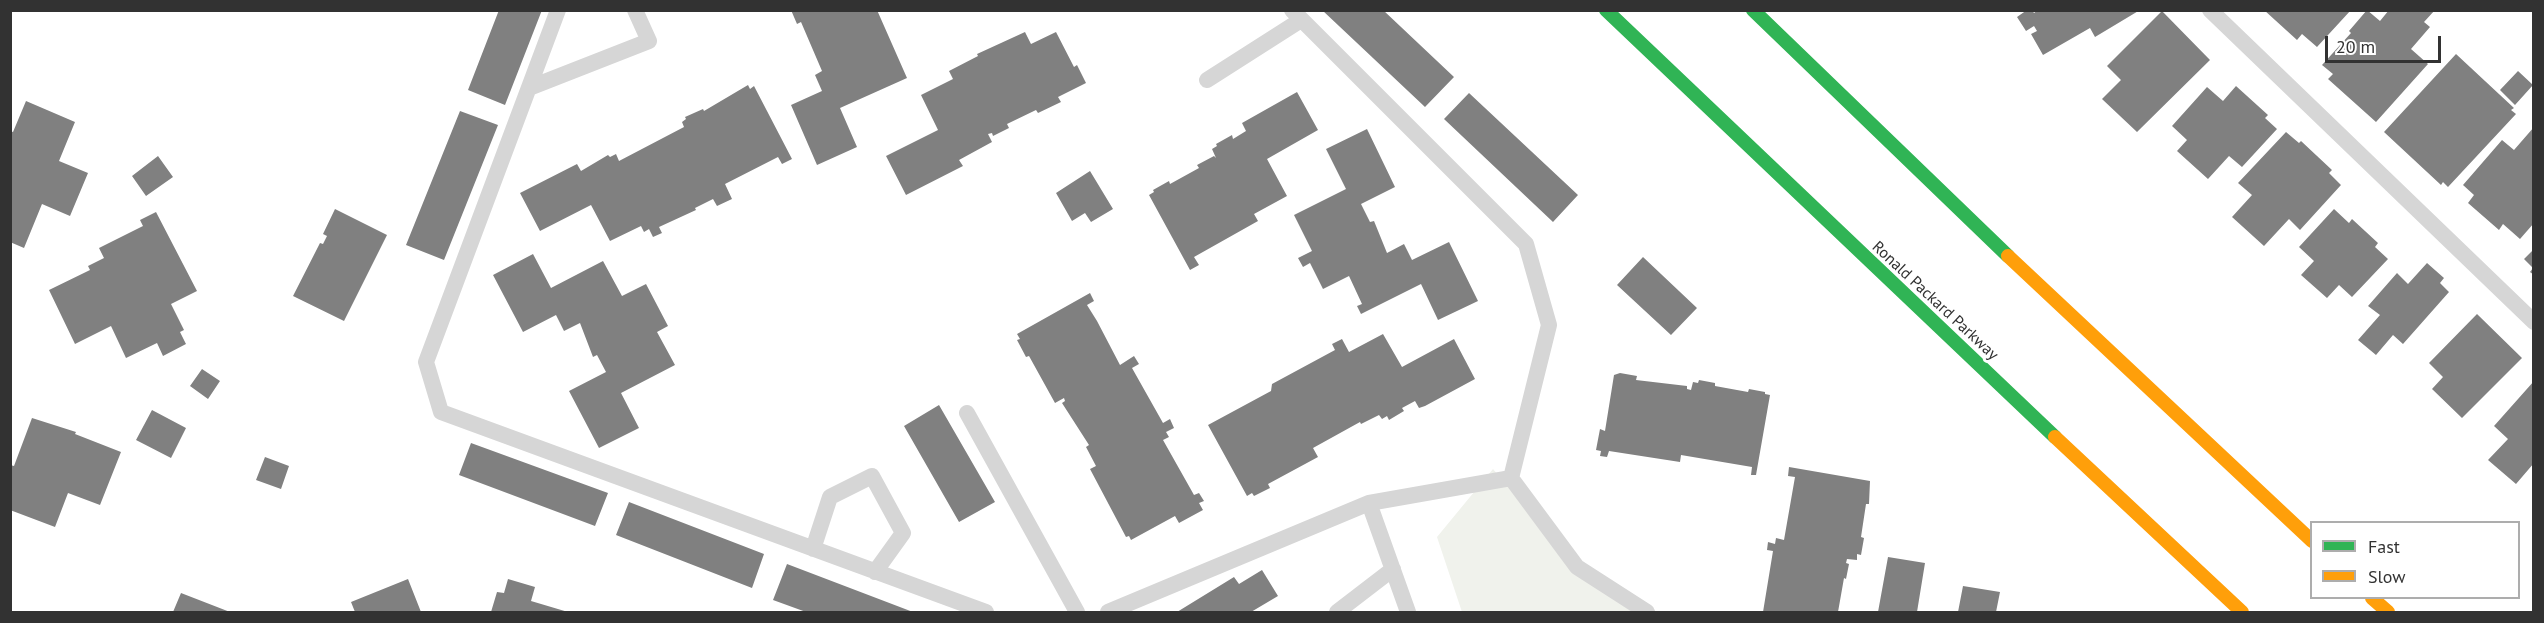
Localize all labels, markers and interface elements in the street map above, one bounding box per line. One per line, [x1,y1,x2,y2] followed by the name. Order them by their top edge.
[2328,24,2444,62] scale bar
[2336,35,2375,58] text: 20 m
[1868,238,2002,364] street label: Ronald Packard Parkway
[2310,521,2520,599] legend
[2368,535,2400,558] text: Fast
[2368,565,2406,588] text: Slow

